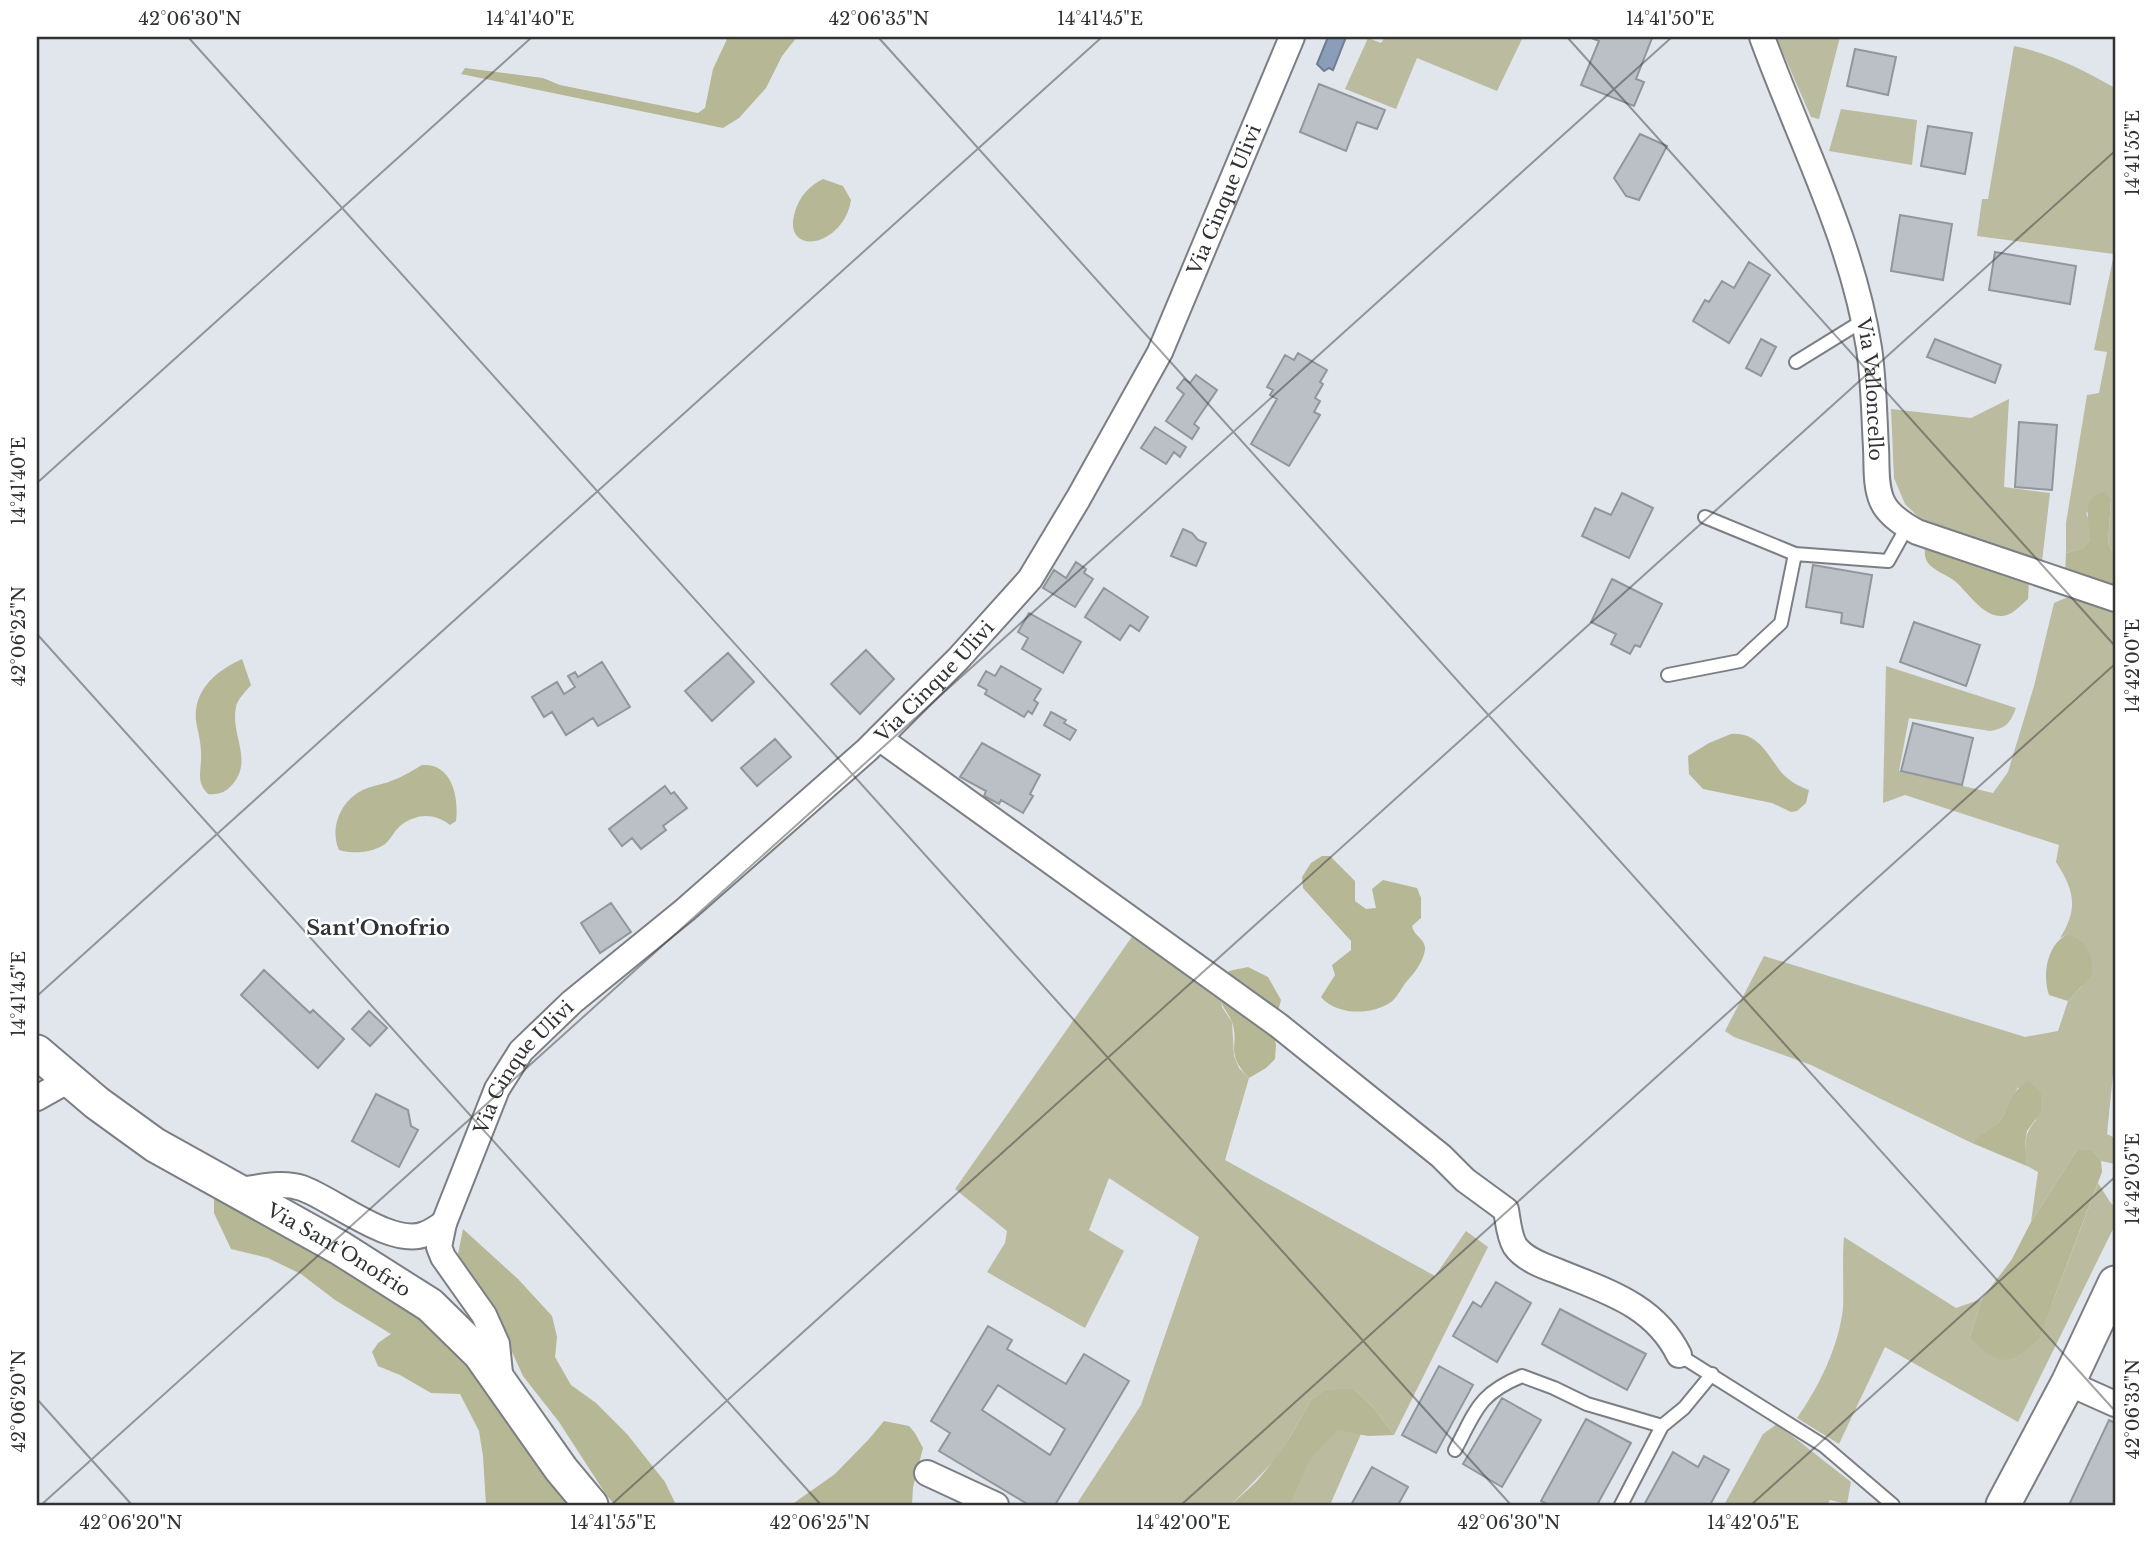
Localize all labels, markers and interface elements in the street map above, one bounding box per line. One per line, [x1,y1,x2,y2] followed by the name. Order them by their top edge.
[139,8,241,30] text: 42°06'30"N
[486,8,574,30] text: 14°41'40"E
[829,8,929,30] text: 42°06'35"N
[1057,8,1143,30] text: 14°41'45"E
[1626,8,1714,30] text: 14°41'50"E
[2122,110,2144,196] text: 14°41'55"E
[1182,121,1266,279] street label: Via Cinque Ulivi
[1852,315,1887,461] street label: Via Valloncello
[8,437,30,525] text: 14°41'40"E
[8,586,30,686] text: 42°06'25"N
[870,616,999,748] street label: Via Cinque Ulivi
[2122,619,2144,713] text: 14°42'00"E
[306,915,450,941] district label: Sant'Onofrio
[8,951,30,1037] text: 14°41'45"E
[469,996,579,1138] street label: Via Cinque Ulivi
[2122,1133,2144,1225] text: 14°42'05"E
[262,1198,415,1302] street label: Via Sant'Onofrio
[8,1350,30,1452] text: 42°06'20"N
[2122,1359,2144,1459] text: 42°06'35"N
[80,1512,182,1534] text: 42°06'20"N
[570,1512,656,1534] text: 14°41'55"E
[770,1512,870,1534] text: 42°06'25"N
[1136,1512,1230,1534] text: 14°42'00"E
[1458,1512,1560,1534] text: 42°06'30"N
[1707,1512,1799,1534] text: 14°42'05"E

